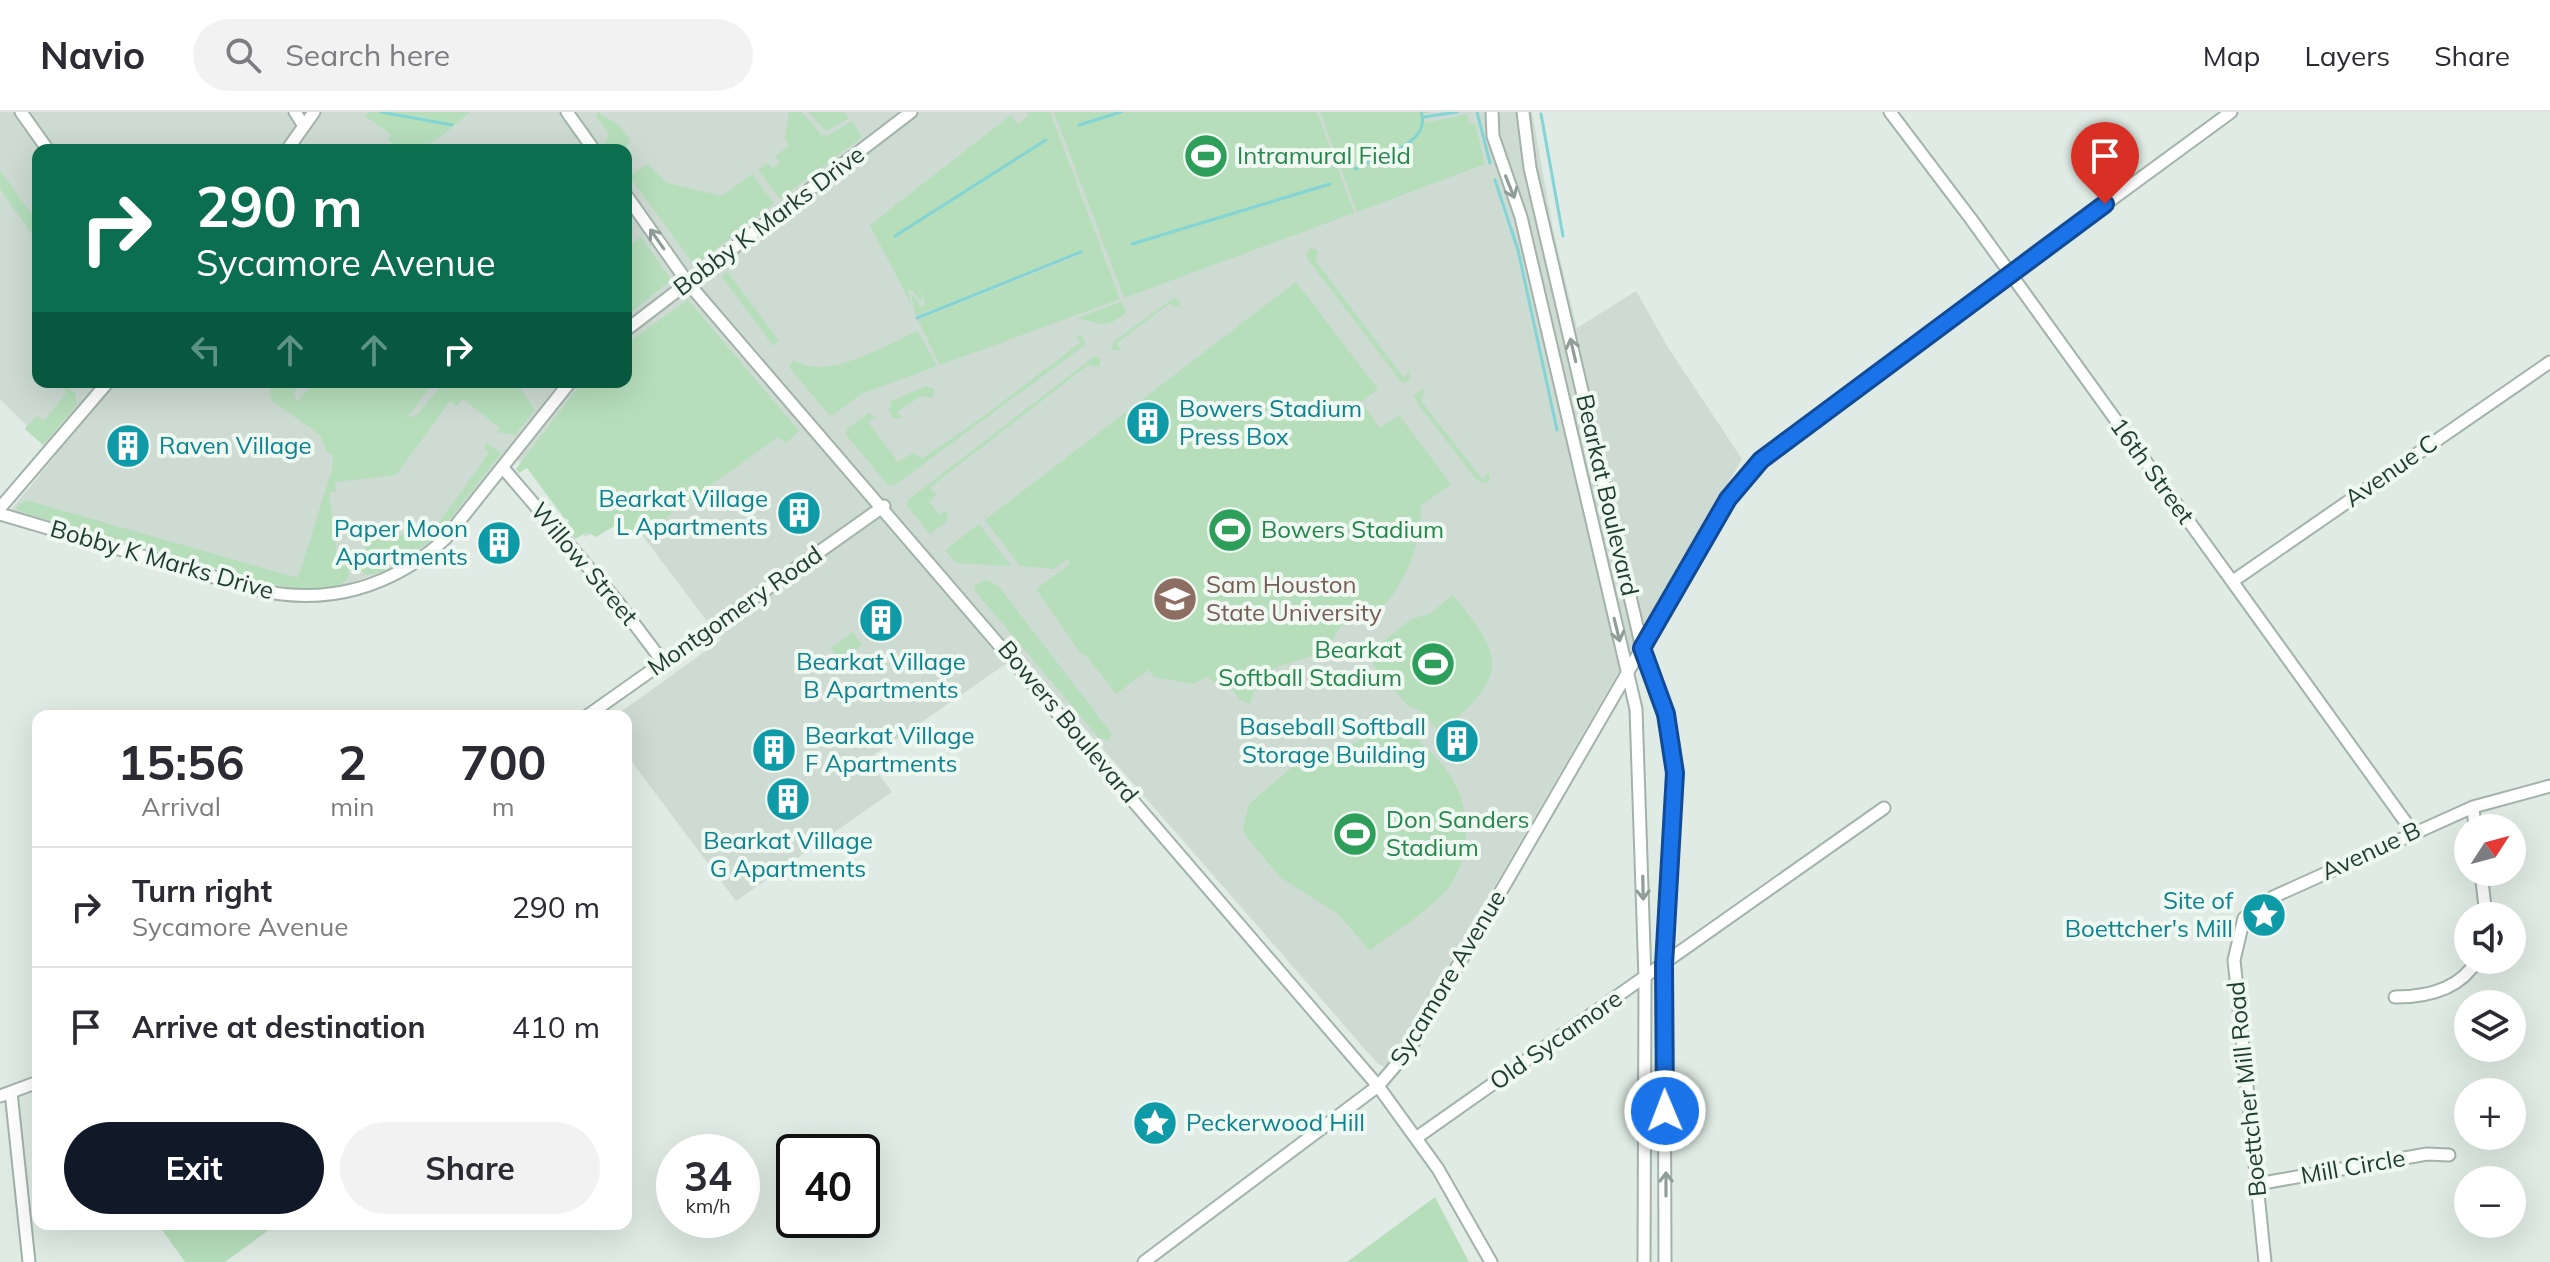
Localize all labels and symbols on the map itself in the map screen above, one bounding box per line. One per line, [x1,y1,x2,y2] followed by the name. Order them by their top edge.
[2071,122,2139,204] pin
[1182,132,1230,180] sports icon: Intramural Field
[667,139,870,302] street label: Bobby K Marks Drive
[1237,140,1411,170] place label: Intramural Field
[1504,174,1518,199] one-way arrow
[649,229,666,250] one-way arrow
[1565,337,1580,363] one-way arrow
[1570,391,1646,599] street label: Bearkat Boulevard
[1179,393,1362,451] place label: Bowers Stadium Press Box
[1124,399,1172,447] building icon: Bowers Stadium Press Box
[2104,411,2201,529] street label: 16th Street
[104,422,152,470] building icon: Raven Village
[2338,427,2443,513] street label: Avenue C
[159,430,312,460] place label: Raven Village
[598,483,768,541] place label: Bearkat Village L Apartments
[775,489,823,537] building icon: Bearkat Village L Apartments
[525,496,645,631] street label: Willow Street
[1206,506,1254,554] sports icon: Bowers Stadium
[47,513,278,605] street label: Bobby K Marks Drive
[334,513,468,571] place label: Paper Moon Apartments
[1261,514,1444,544] place label: Bowers Stadium
[475,519,523,567] building icon: Paper Moon Apartments
[641,539,827,682] street label: Montgomery Road
[1206,569,1382,627] place label: Sam Houston State University
[1151,575,1199,623] school or university icon: Sam Houston State University
[857,596,905,644] building icon: Bearkat Village B Apartments
[1610,617,1625,643] one-way arrow
[992,634,1145,809] street label: Bowers Boulevard
[1218,634,1402,692] place label: Bearkat Softball Stadium
[1409,640,1457,688] sports icon: Bearkat Softball Stadium
[796,646,966,704] place label: Bearkat Village B Apartments
[1239,711,1426,769] place label: Baseball Softball Storage Building
[1433,717,1481,765] building icon: Baseball Softball Storage Building
[805,720,975,778] place label: Bearkat Village F Apartments
[750,726,798,774] building icon: Bearkat Village F Apartments
[764,775,812,823] building icon: Bearkat Village G Apartments
[1386,804,1529,862] place label: Don Sanders Stadium
[1331,810,1379,858] sports icon: Don Sanders Stadium
[2316,814,2425,886] street label: Avenue B
[2454,814,2526,886] north arrow
[703,825,873,883] place label: Bearkat Village G Apartments
[1635,874,1651,901] one-way arrow
[1383,884,1511,1071] street label: Sycamore Avenue
[2065,885,2234,943] place label: Site of Boettcher's Mill
[2240,891,2288,939] place icon: Site of Boettcher's Mill
[2220,980,2272,1198] street label: Boettcher Mill Road
[1483,982,1627,1096] street label: Old Sycamore
[1623,1069,1707,1153] position arrow
[1131,1099,1179,1147] place icon: Peckerwood Hill
[1186,1107,1365,1137] place label: Peckerwood Hill
[776,1134,880,1238] speed limit sign: 40
[2298,1142,2407,1190] street label: Mill Circle
[1658,1171,1673,1198] one-way arrow

